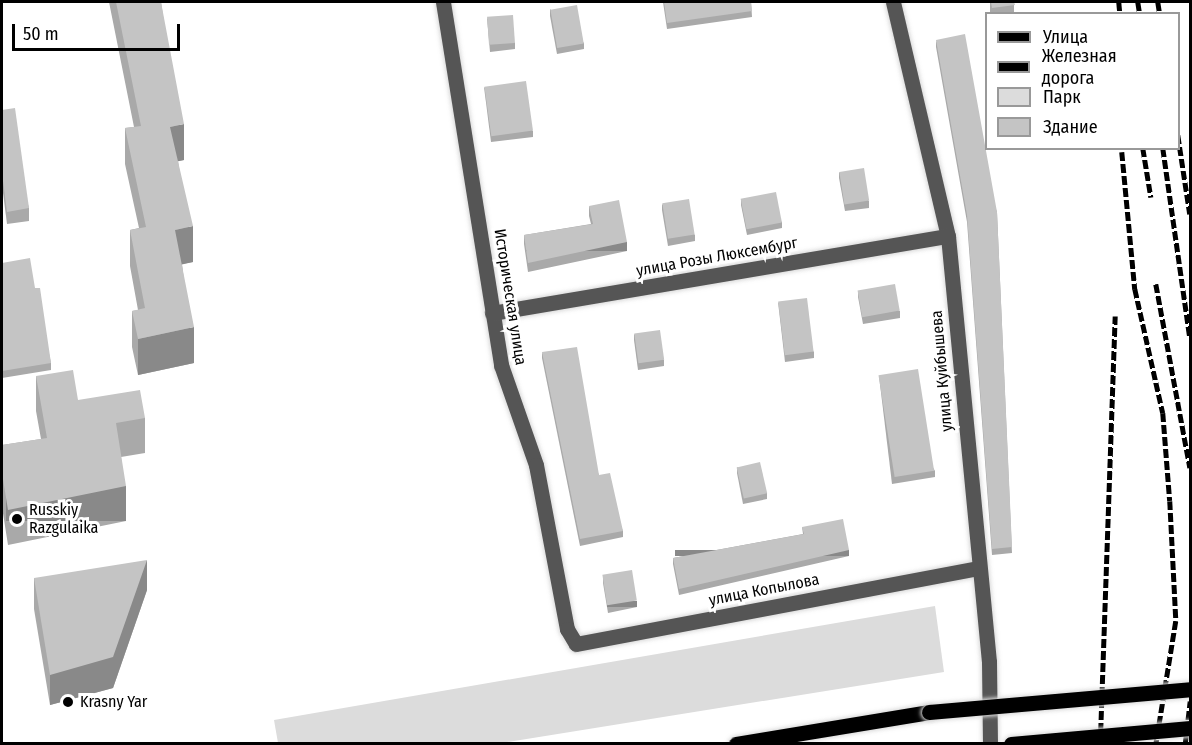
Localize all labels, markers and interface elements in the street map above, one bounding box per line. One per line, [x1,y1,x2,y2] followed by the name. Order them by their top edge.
[15,12,183,50] scale bar
[985,12,1180,150] legend
[23,23,59,45] text: 50 m
[1043,26,1088,48] text: Улица
[1042,45,1117,89] text: Железная дорога
[1043,86,1081,108] text: Парк
[1043,116,1098,138] text: Здание
[490,227,530,367] street label: Историческая улица
[635,233,799,281] street label: улица Розы Люксембург
[927,309,957,433] street label: улица Куйбышева
[29,500,98,538] place label: Russkiy Razgulaika
[10,512,24,526] marker: Russkiy Razgulaika
[707,570,821,610] street label: улица Копылова
[80,692,147,712] place label: Krasny Yar
[61,695,75,709] marker: Krasny Yar

